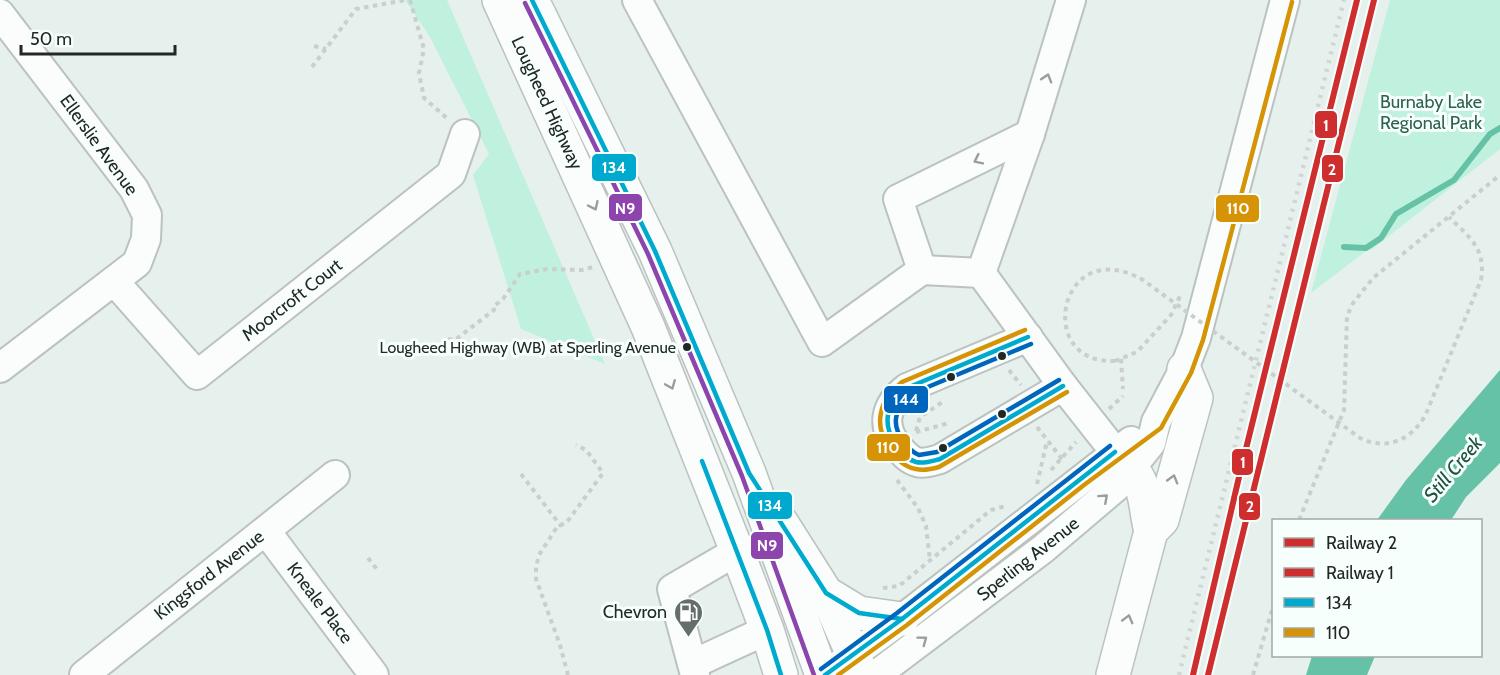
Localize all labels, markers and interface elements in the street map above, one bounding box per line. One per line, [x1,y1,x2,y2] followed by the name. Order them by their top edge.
[21,18,176,56] scale bar
[30,28,72,50] text: 50 m
[506,33,588,173] street label: Lougheed Highway
[1040,73,1053,84] one-way arrow
[55,90,143,200] street label: Ellerslie Avenue
[1380,91,1483,134] park label: Burnaby Lake Regional Park
[1314,110,1338,139] line badge: 1
[1323,116,1329,135] text: 1
[973,152,984,164] one-way arrow
[591,153,637,182] line badge: 134
[1321,154,1344,183] line badge: 2
[602,158,626,177] text: 134
[1328,160,1336,179] text: 2
[608,193,643,222] line badge: N9
[1215,194,1260,223] line badge: 110
[587,199,599,210] one-way arrow
[615,199,635,218] text: N9
[1226,199,1250,218] text: 110
[238,254,346,346] street label: Moorcroft Court
[380,338,676,357] place label: Lougheed Highway (WB) at Sperling Avenue
[681,341,693,353] marker: Lougheed Highway (WB) at Sperling Avenue
[996,350,1008,362] unlabelled marker
[945,371,957,383] unlabelled marker
[664,379,677,389] one-way arrow
[883,385,929,414] line badge: 144
[893,390,919,409] text: 144
[996,408,1008,420] unlabelled marker
[1419,430,1488,507] water label: Still Creek
[866,433,911,462] line badge: 110
[876,438,900,457] text: 110
[937,442,949,454] unlabelled marker
[1231,448,1254,476] line badge: 1
[1240,453,1246,472] text: 1
[1166,474,1178,484] one-way arrow
[747,491,793,520] line badge: 134
[1238,492,1261,521] line badge: 2
[1098,494,1108,505] one-way arrow
[758,496,782,515] text: 134
[1246,497,1254,516] text: 2
[973,512,1083,606] street label: Sperling Avenue
[1272,519,1482,657] legend
[150,525,268,625] street label: Kingsford Avenue
[750,531,784,560] line badge: N9
[1326,532,1397,554] text: Railway 2
[757,536,777,555] text: N9
[282,558,358,648] street label: Kneale Place
[1326,562,1394,584] text: Railway 1
[1326,592,1352,614] text: 134
[672,596,704,638] fuel station icon: Chevron
[603,601,667,623] place label: Chevron
[1121,614,1133,624] one-way arrow
[1326,622,1350,644] text: 110
[916,636,927,647] one-way arrow

